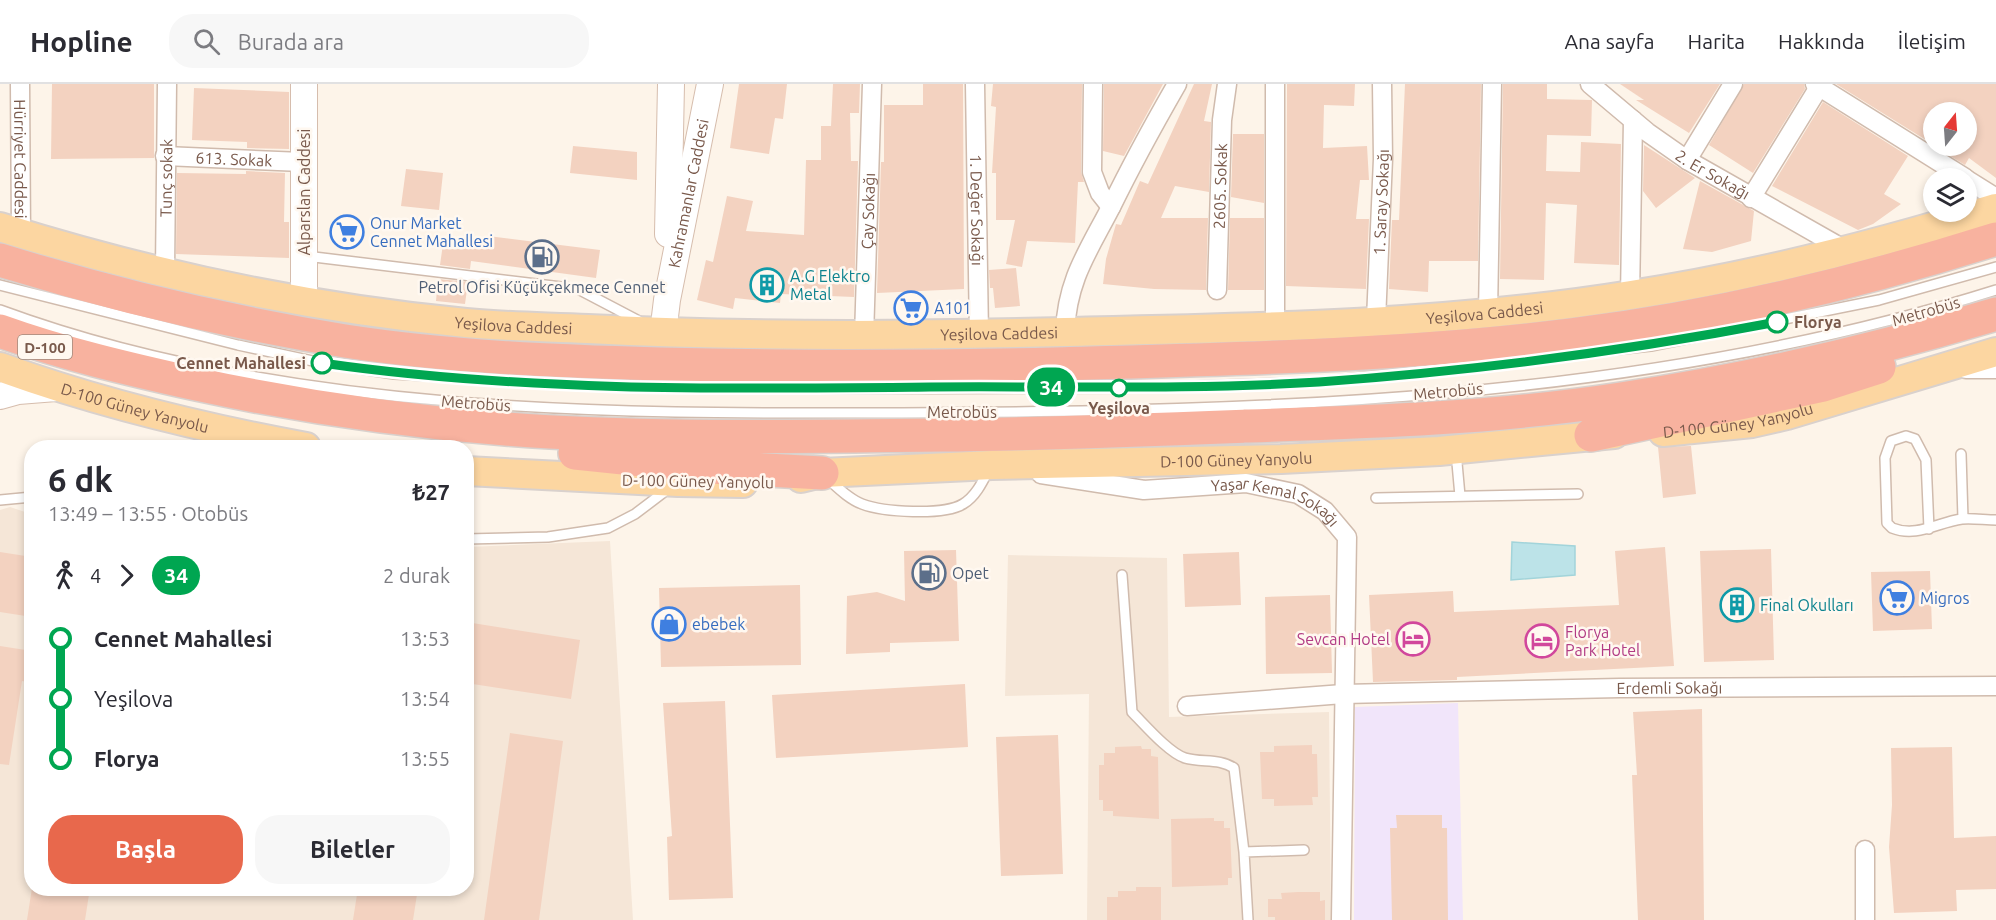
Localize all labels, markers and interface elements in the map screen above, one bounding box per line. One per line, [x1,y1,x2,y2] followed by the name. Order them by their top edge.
[169,14,589,68] search box
[190,25,223,58] icon: search
[30,26,133,57] text: Hopline
[238,29,344,54] text: Burada ara
[1564,29,1655,53] text: Ana sayfa
[1688,29,1745,53] text: Harita
[1778,29,1865,53] text: Hakkında
[1898,29,1966,53] text: İletişim
[11,99,30,219] street label: Hürriyet Caddesi
[1923,102,1977,156] north arrow
[1923,102,1977,222] map controls
[665,117,712,269] street label: Kahramanlar Caddesi
[295,129,313,255] street label: Alparslan Caddesi
[157,139,175,217] street label: Tunç sokak
[1210,143,1230,229] street label: 2605. Sokak
[1672,146,1753,203] street label: 2. Er Sokağı
[195,148,273,170] street label: 613. Sokak
[1370,149,1392,256] street label: 1. Saray Sokağı
[967,154,987,266] street label: 1. Değer Sokağı
[1923,168,1977,222] button: layers
[858,172,878,250] street label: Çay Sokağı
[329,214,365,250] supermarket icon: Onur Market Cennet Mahallesi
[370,214,493,250] place label: Onur Market Cennet Mahallesi
[524,239,560,275] fuel station icon: Petrol Ofisi Küçükçekmece Cennet
[749,267,785,303] building icon: A.G Elektro Metal
[790,267,870,303] place label: A.G Elektro Metal
[418,278,666,296] place label: Petrol Ofisi Küçükçekmece Cennet
[893,290,929,326] supermarket icon: A101
[1890,293,1962,329] street label: Metrobüs
[1425,298,1544,327] street label: Yeşilova Caddesi
[934,299,971,317] place label: A101
[1766,311,1788,333] marker: Florya
[454,313,573,337] street label: Yeşilova Caddesi
[1794,313,1842,331] place label: Florya
[940,323,1058,343] street label: Yeşilova Caddesi
[18,335,72,359] road number: D-100
[311,352,333,374] marker: Cennet Mahallesi
[176,354,306,372] place label: Cennet Mahallesi
[1024,368,1078,406] line badge: 34
[1039,375,1063,399] text: 34
[59,379,210,436] street label: D-100 Güney Yanyolu
[1110,379,1128,397] marker: Yeşilova
[1412,379,1484,403] street label: Metrobüs
[441,392,512,414] street label: Metrobüs
[1088,399,1150,418] place label: Yeşilova
[1662,399,1815,441] street label: D-100 Güney Yanyolu
[927,403,997,421] street label: Metrobüs
[1160,448,1313,471] street label: D-100 Güney Yanyolu
[48,461,113,498] text: 6 dk
[622,471,774,491] street label: D-100 Güney Yanyolu
[1210,474,1343,530] street label: Yaşar Kemal Sokağı
[413,479,450,504] text: ₺27
[48,502,248,525] text: 13:49 – 13:55 · Otobüs
[911,555,947,591] fuel station icon: Opet
[48,559,81,592] icon: walk
[110,559,143,592] icon: forward
[164,563,188,587] text: 34
[90,564,101,587] text: 4
[383,564,450,587] text: 2 durak
[952,564,990,582] place label: Opet
[1879,580,1915,616] supermarket icon: Migros
[1719,587,1755,623] building icon: Final Okulları
[1920,589,1969,607] place label: Migros
[1760,596,1854,614] place label: Final Okulları
[651,606,687,642] shop icon: ebebek
[692,615,745,633] place label: ebebek
[1395,621,1431,657] hotel icon: Sevcan Hotel
[1524,623,1560,659] hotel icon: Florya Park Hotel
[1565,623,1640,659] place label: Florya Park Hotel
[94,626,272,651] text: Cennet Mahallesi
[400,627,450,650] text: 13:53
[1297,630,1390,648] place label: Sevcan Hotel
[1616,678,1723,697] street label: Erdemli Sokağı
[94,686,173,711] text: Yeşilova
[400,687,450,710] text: 13:54
[94,746,159,771] text: Florya
[400,747,450,770] text: 13:55
[48,815,243,884] button: Başla
[255,815,450,884] button: Biletler

